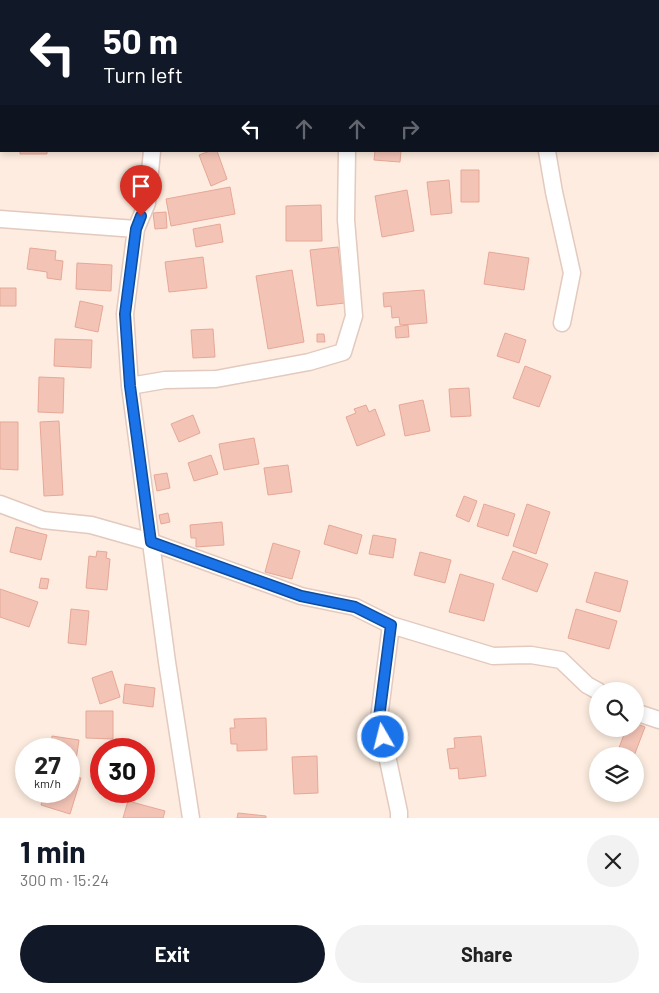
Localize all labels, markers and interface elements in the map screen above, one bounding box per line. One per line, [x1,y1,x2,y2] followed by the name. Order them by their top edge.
[103,19,178,61] text: 50 m
[20,20,85,85] icon: left
[103,61,183,87] text: Turn left
[237,115,265,143] icon: left
[290,115,318,143] icon: ahead
[343,115,371,143] icon: ahead
[396,115,424,143] icon: right
[120,165,162,216] pin
[127,172,155,200] icon: arrive
[589,682,644,802] map controls
[589,682,644,737] button: search
[356,710,408,762] position arrow
[90,738,155,803] speed limit sign: 30
[589,747,644,802] button: layers
[34,749,61,779] text: 27
[34,776,61,790] text: km/h
[20,833,86,869] text: 1 min
[587,835,639,887] button: close
[20,870,109,889] text: 300 m · 15:24
[20,925,325,983] button: Exit
[335,925,639,983] button: Share

